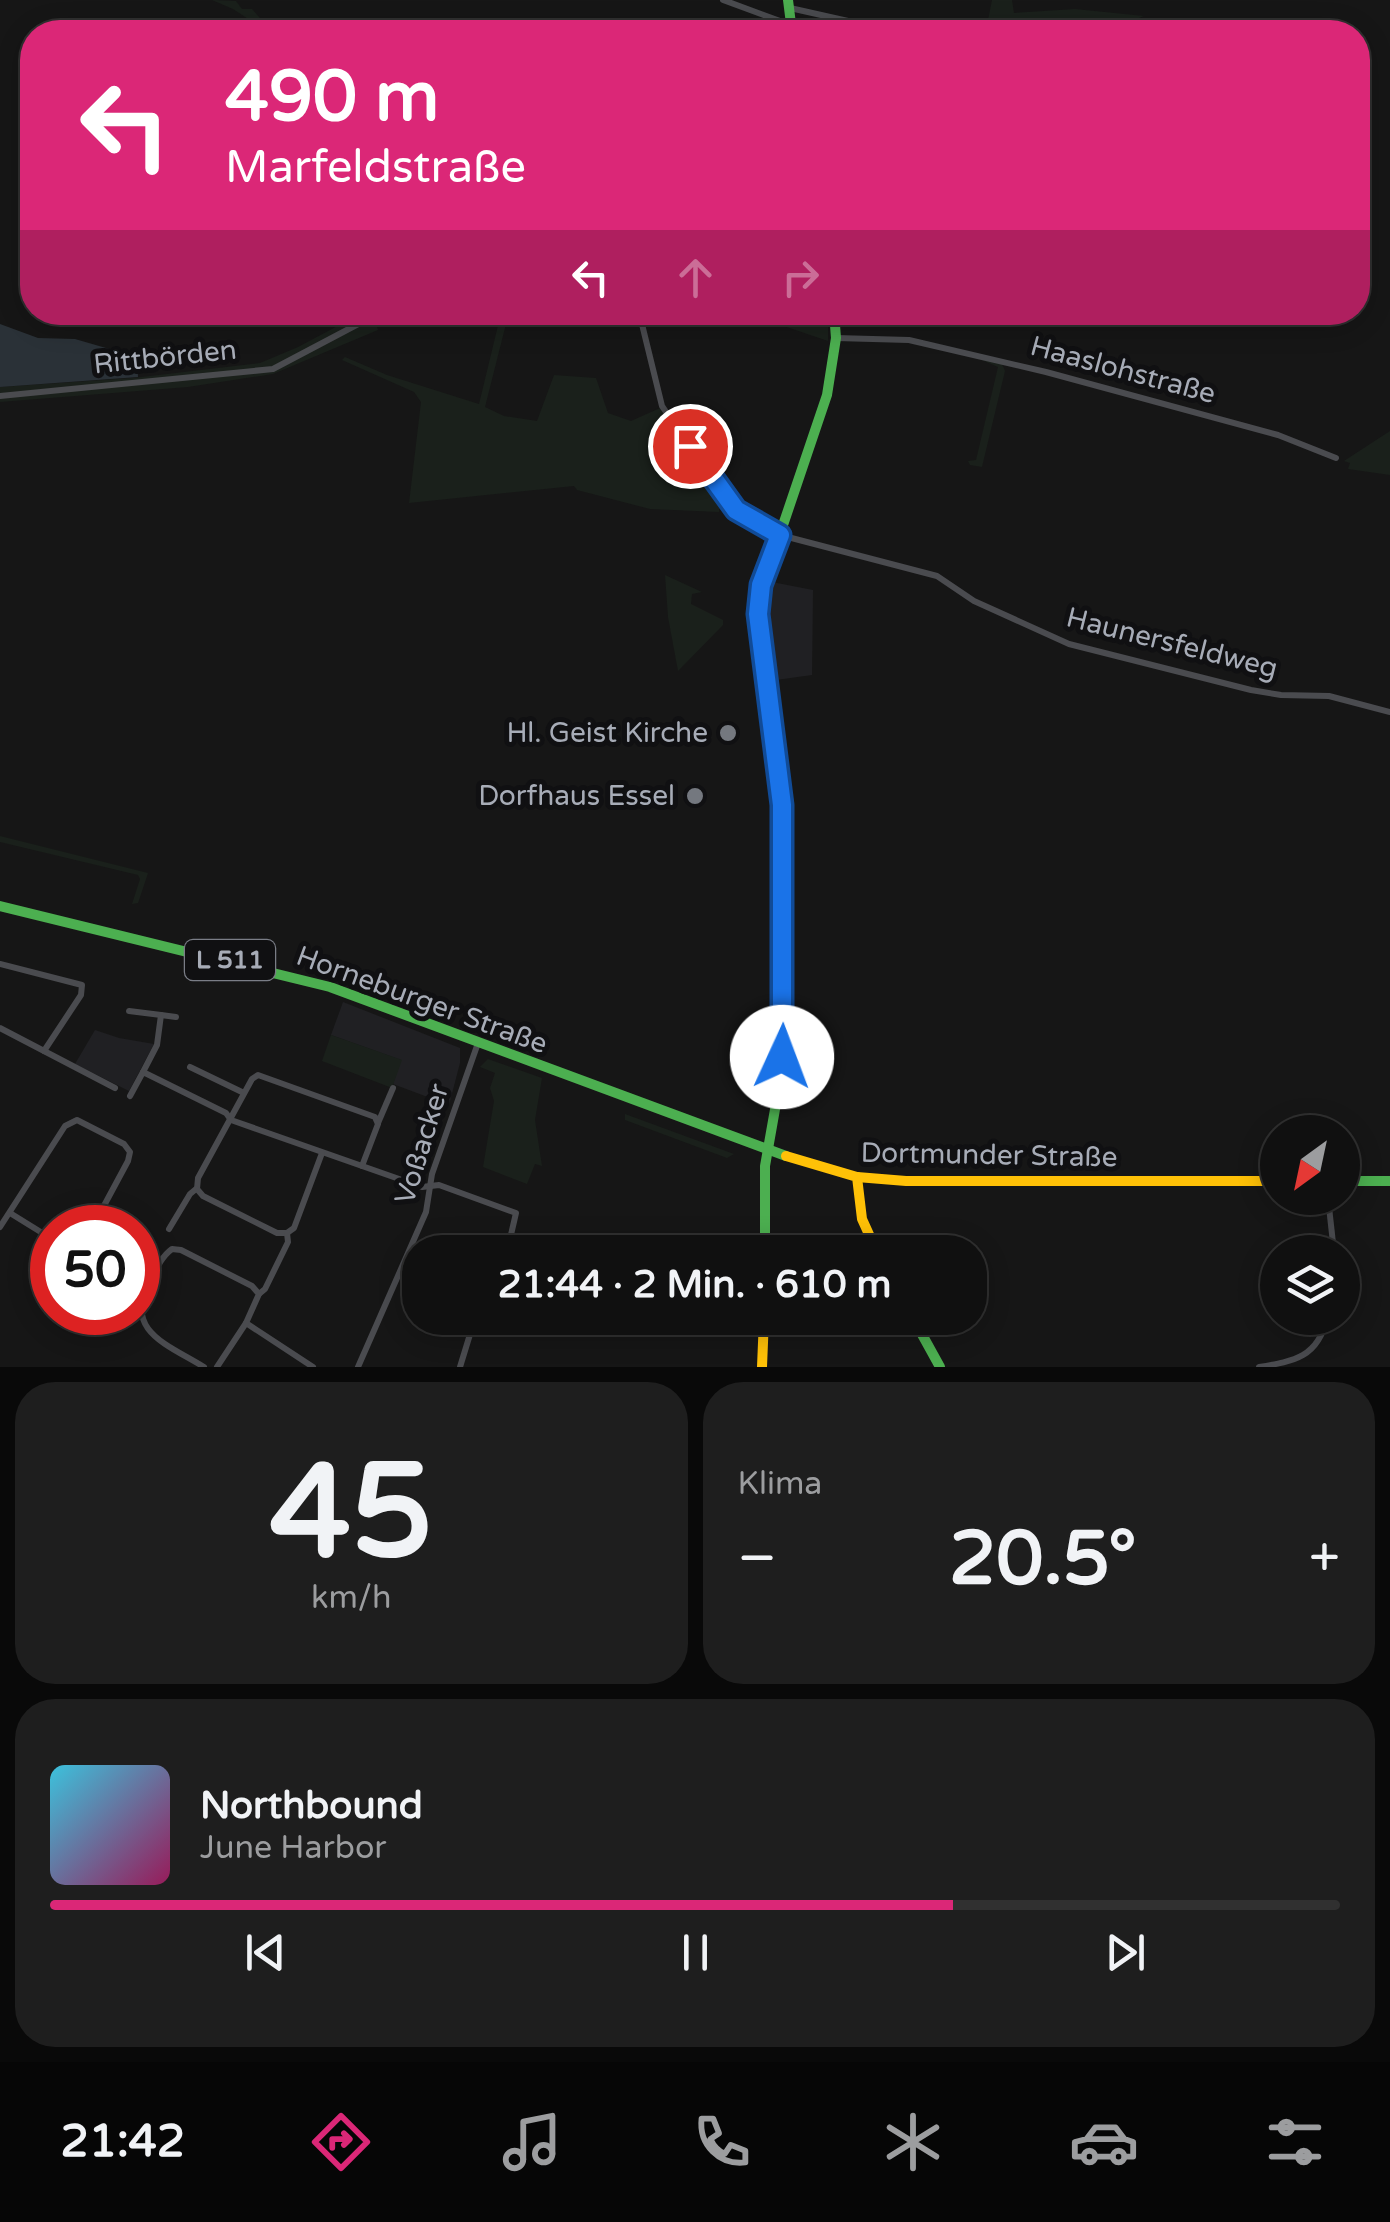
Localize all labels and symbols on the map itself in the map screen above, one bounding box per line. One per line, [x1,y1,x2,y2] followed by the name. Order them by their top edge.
[1027,329,1219,411] street label: Haaslohstraße
[92,333,238,381] street label: Rittbörden
[648,404,733,489] pin
[1063,600,1281,686] street label: Haunersfeldweg
[506,716,708,750] place label: Hl. Geist Kirche
[717,722,739,744] marker: Hl. Geist Kirche
[478,779,675,813] place label: Dorfhaus Essel
[684,785,706,807] marker: Dorfhaus Essel
[292,939,552,1061] street label: Horneburger Straße
[185,940,275,980] road number: L 511
[730,1005,834,1109] position arrow
[388,1079,456,1208] street label: Voßacker
[1260,1115,1360,1215] north arrow
[860,1136,1118,1174] street label: Dortmunder Straße
[30,1205,160,1335] speed limit sign: 50

